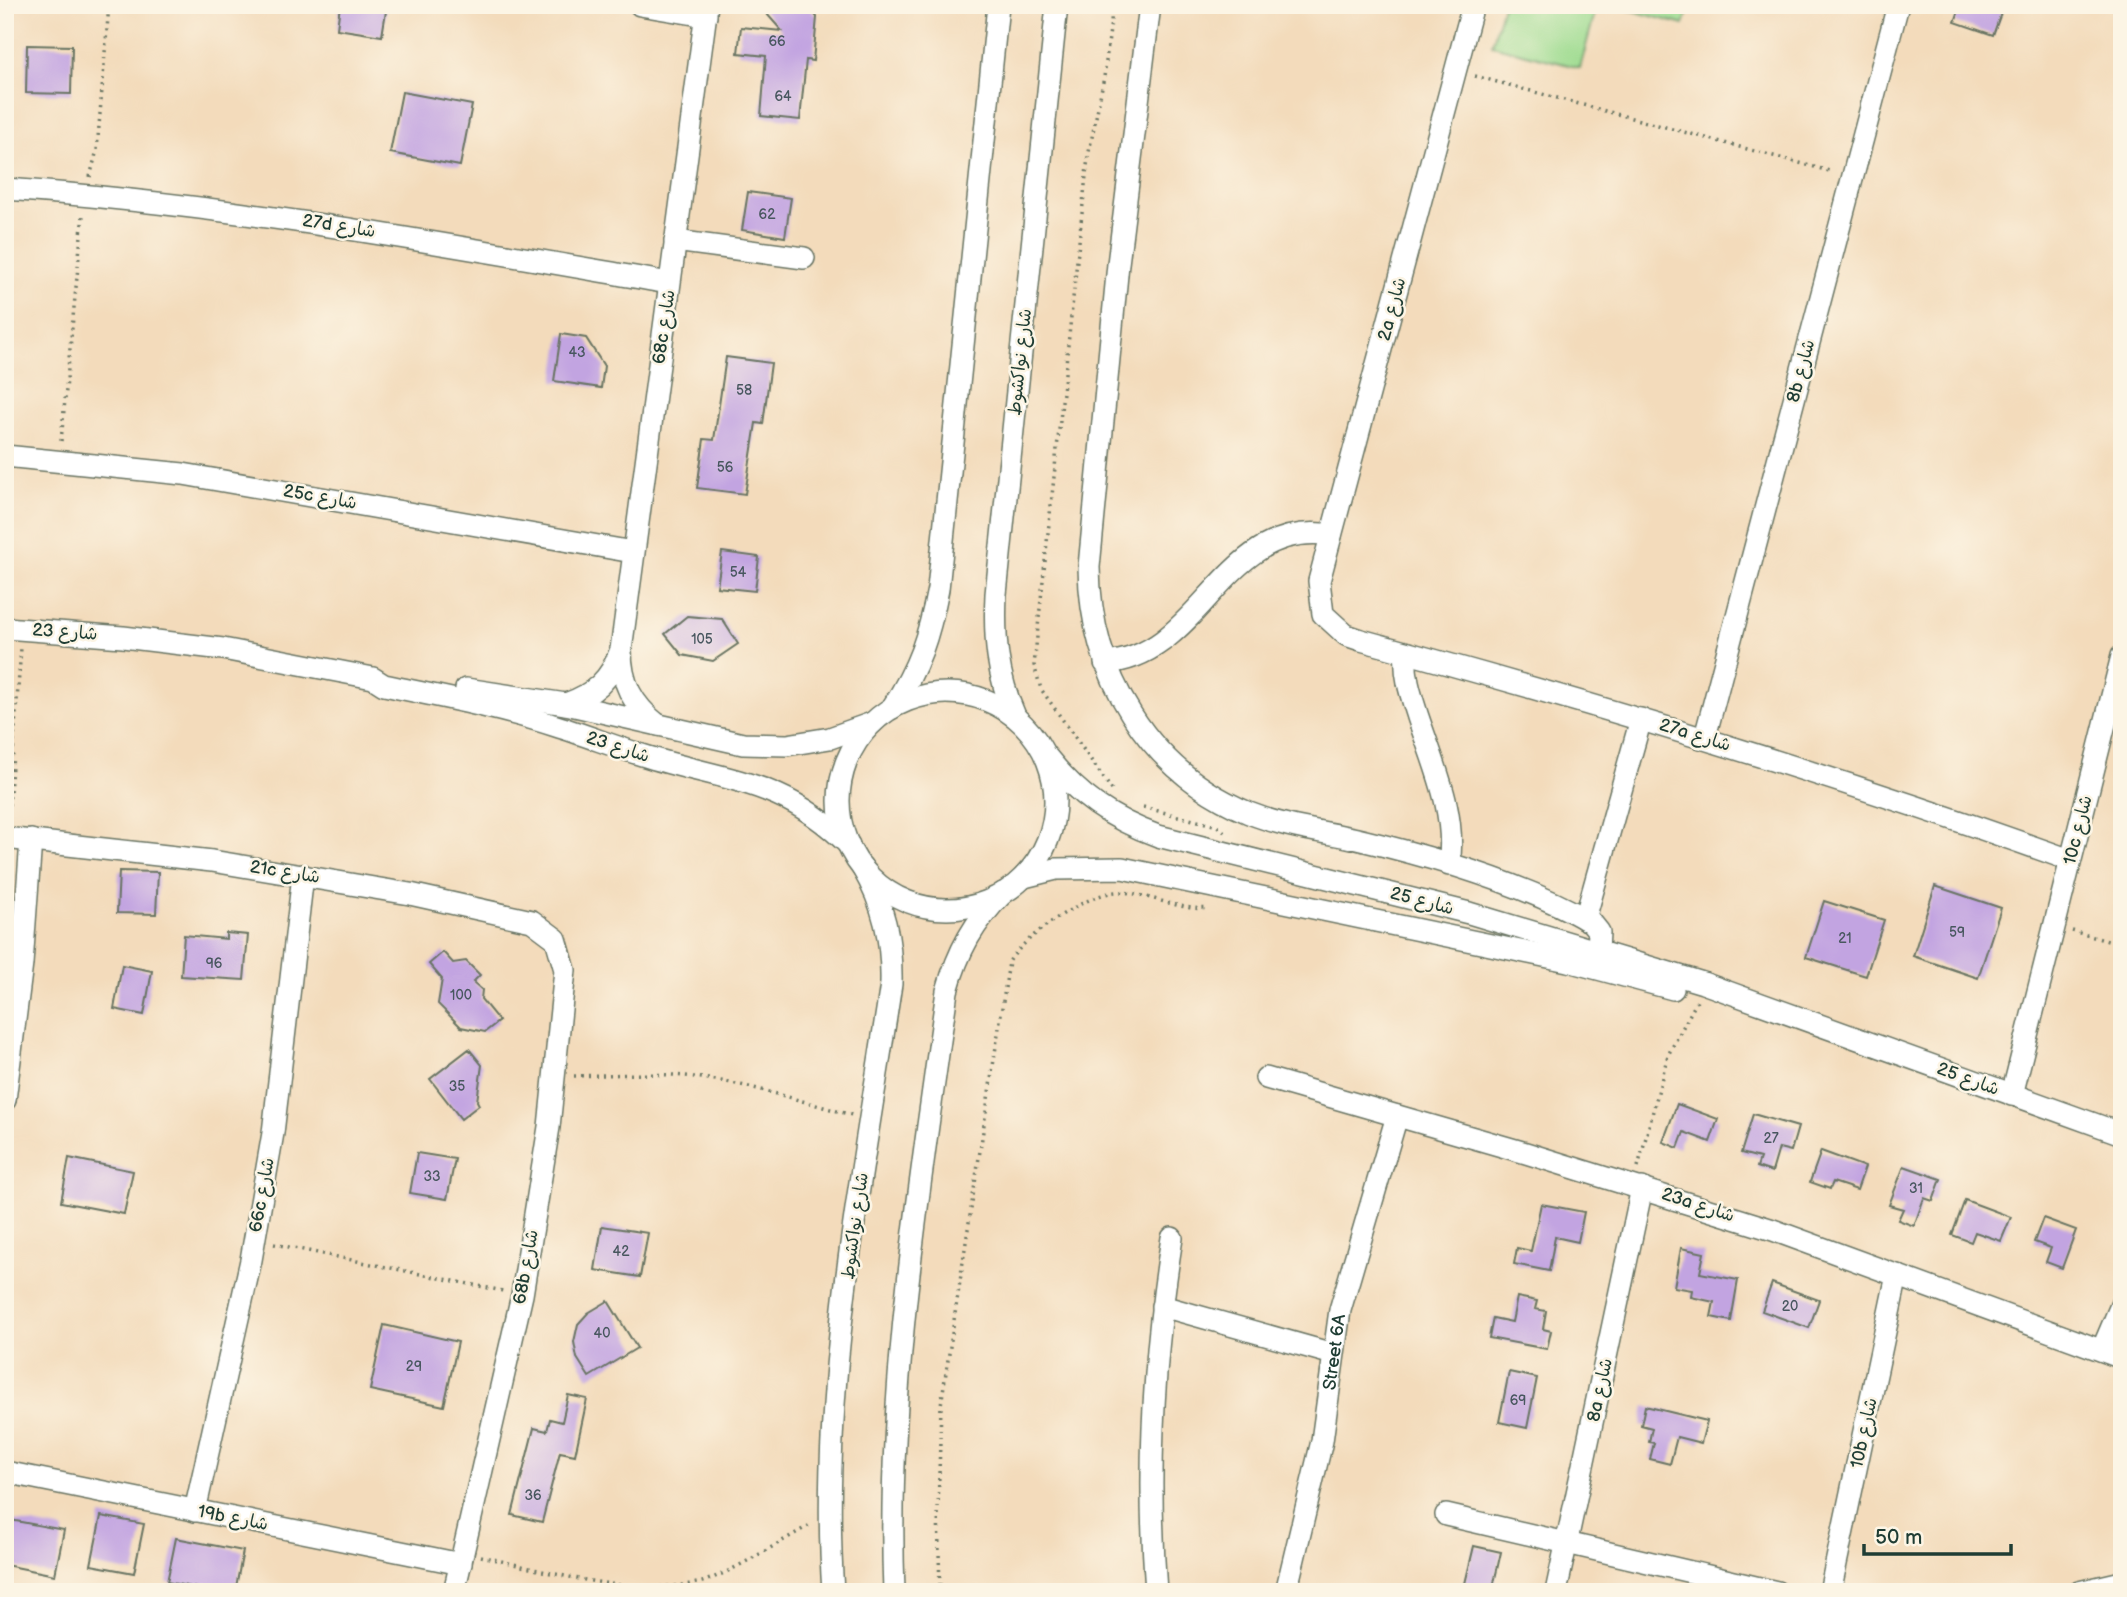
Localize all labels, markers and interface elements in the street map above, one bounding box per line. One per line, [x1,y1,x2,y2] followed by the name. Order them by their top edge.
[768,33,786,50] house number: 66
[774,88,792,105] house number: 64
[759,206,776,223] house number: 62
[301,210,377,243] street label: 27d شارع
[1373,275,1411,343] street label: 2a شارع
[648,288,681,366] street label: 68c شارع
[1004,307,1037,417] street label: شارع نواكشوط
[1783,337,1820,405] street label: 8b شارع
[568,344,586,361] house number: 43
[736,382,752,399] house number: 58
[717,459,734,476] house number: 56
[281,480,358,515] street label: 25c شارع
[730,564,747,581] house number: 54
[32,619,98,646] street label: شارع 23
[691,631,713,648] house number: 105
[1657,714,1733,757] street label: 27a شارع
[583,727,652,768] street label: شارع 23
[2059,793,2098,867] street label: 10c شارع
[248,856,322,889] street label: 21c شارع
[1388,882,1456,920] street label: شارع 25
[1949,924,1965,941] house number: 59
[1838,930,1852,947] house number: 21
[206,955,223,972] house number: 96
[450,987,472,1004] house number: 100
[1934,1058,2002,1101] street label: شارع 25
[449,1078,465,1095] house number: 35
[1763,1130,1779,1147] house number: 27
[245,1156,280,1234] street label: 66c شارع
[423,1168,441,1185] house number: 33
[837,1171,874,1281] street label: شارع نواكشوط
[1909,1180,1923,1197] house number: 31
[1659,1183,1737,1228] street label: 23a شارع
[509,1228,544,1306] street label: 68b شارع
[613,1243,630,1260] house number: 42
[1782,1298,1798,1315] house number: 20
[1319,1313,1350,1391] street label: Street 6A
[594,1325,610,1342] house number: 40
[1583,1356,1618,1424] street label: 8a شارع
[406,1358,422,1375] house number: 29
[1510,1392,1526,1409] house number: 69
[1846,1396,1883,1470] street label: 10b شارع
[524,1487,542,1504] house number: 36
[196,1501,270,1536] street label: 19b شارع
[1864,1513,2011,1557] scale bar
[1875,1525,1922,1550] text: 50 m

